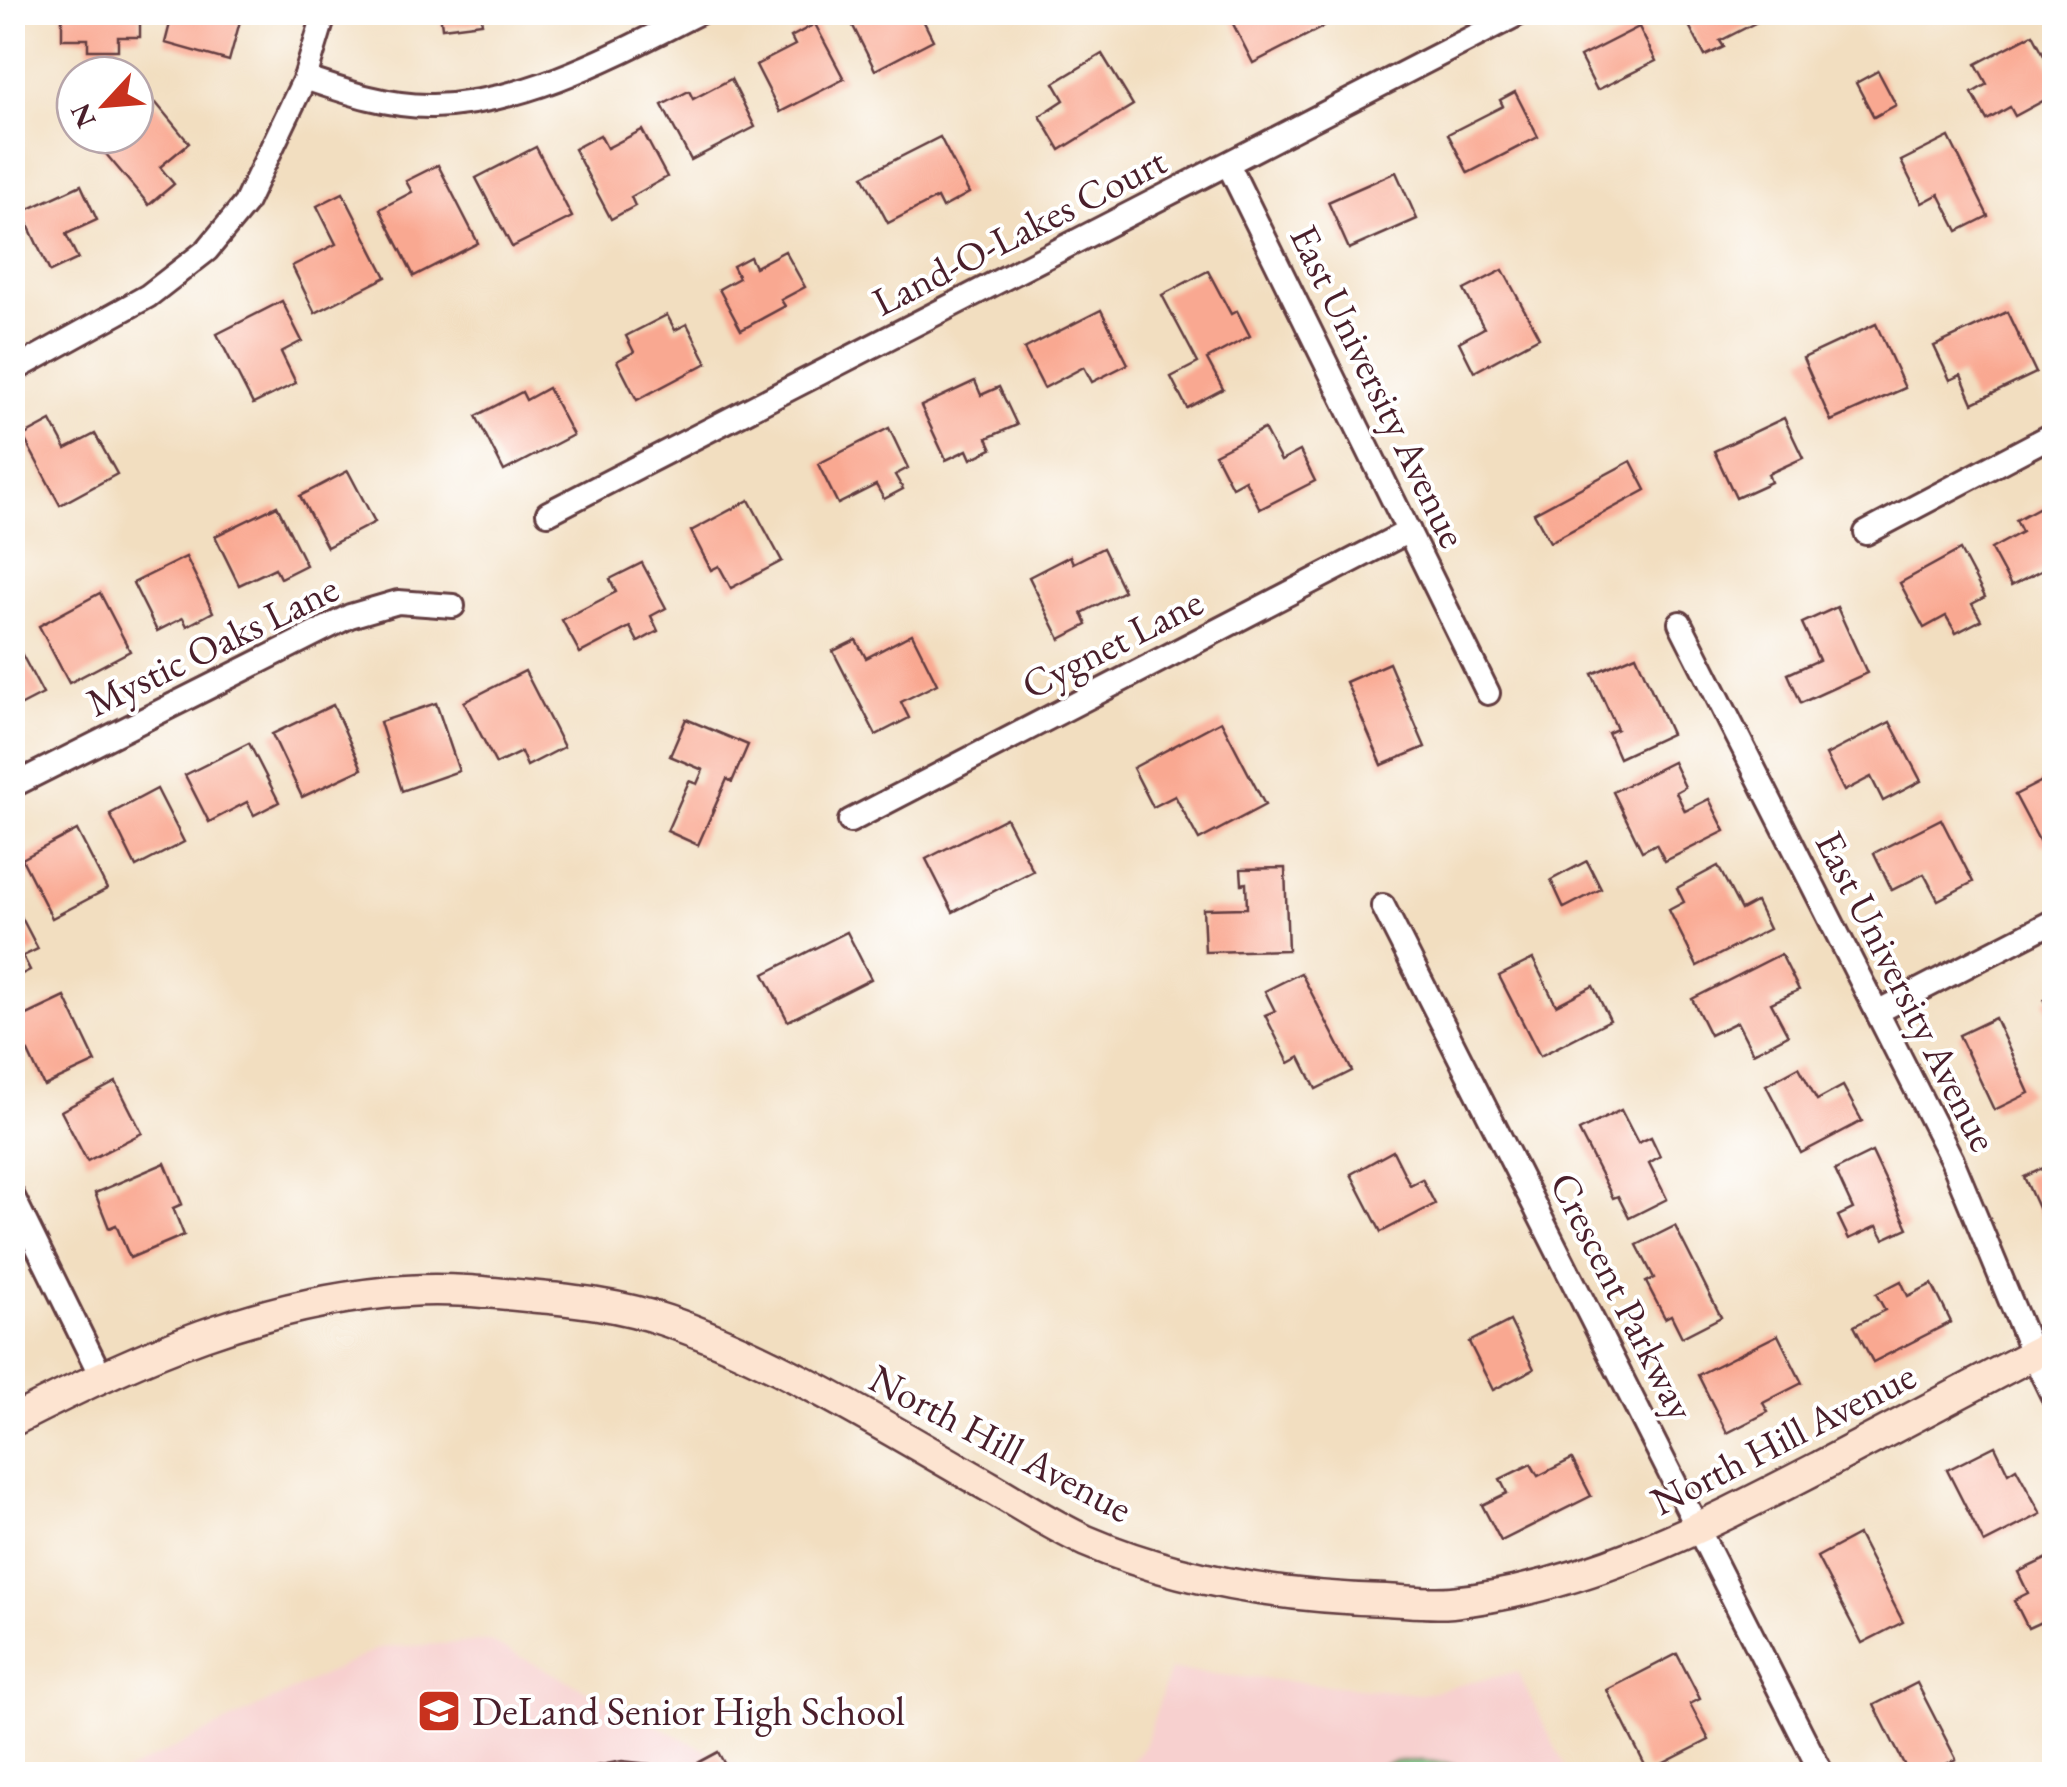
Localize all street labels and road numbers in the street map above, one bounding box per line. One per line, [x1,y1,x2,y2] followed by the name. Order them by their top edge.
[863,134,1175,327] street label: Land-O-Lakes Court
[1278,216,1480,556] street label: East University Avenue
[78,562,346,728] street label: Mystic Oaks Lane
[1013,575,1211,711] street label: Cygnet Lane
[1804,822,2010,1160] street label: East University Avenue
[1538,1163,1708,1429] street label: Crescent Parkway
[1642,1349,1924,1527] street label: North Hill Avenue
[861,1352,1141,1534] street label: North Hill Avenue

